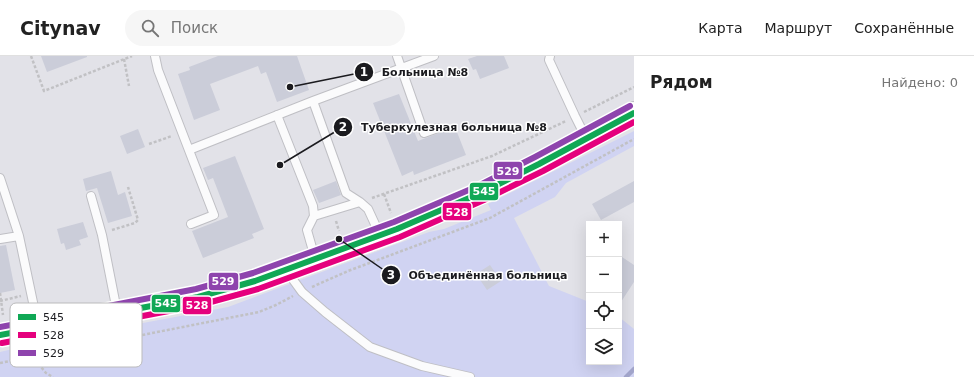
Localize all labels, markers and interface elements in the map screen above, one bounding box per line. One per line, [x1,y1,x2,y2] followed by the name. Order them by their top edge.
[125,10,405,46] search box
[20,17,101,39] text: Citynav
[139,17,161,39] icon: search
[171,19,218,37] text: Поиск
[698,20,742,36] text: Карта
[764,20,832,36] text: Маршрут
[854,20,954,36] text: Сохранённые
[354,60,476,83] callout: Больница №8
[360,65,368,79] text: 1
[382,66,468,79] text: Больница №8
[650,72,713,92] text: Рядом
[882,75,958,90] text: Найдено: 0
[333,115,555,138] callout: Туберкулезная больница №8
[339,120,347,134] text: 2
[361,121,547,134] text: Туберкулезная больница №8
[493,161,523,180] line badge: 529
[497,165,519,178] text: 529
[469,182,499,201] line badge: 545
[473,185,495,198] text: 545
[442,202,472,221] line badge: 528
[446,206,468,219] text: 528
[586,221,622,365] map controls
[586,221,622,257] button: +
[586,257,622,293] button: −
[381,264,576,287] callout: Объединённая больница
[387,268,395,282] text: 3
[408,269,568,282] text: Объединённая больница
[208,272,239,291] line badge: 529
[212,275,234,288] text: 529
[586,293,622,329] button: locate
[151,294,181,313] line badge: 545
[182,296,212,315] line badge: 528
[155,297,177,310] text: 545
[186,299,208,312] text: 528
[10,303,142,367] legend
[43,311,64,324] text: 545
[43,329,64,342] text: 528
[586,329,622,365] button: layers
[43,347,64,360] text: 529

